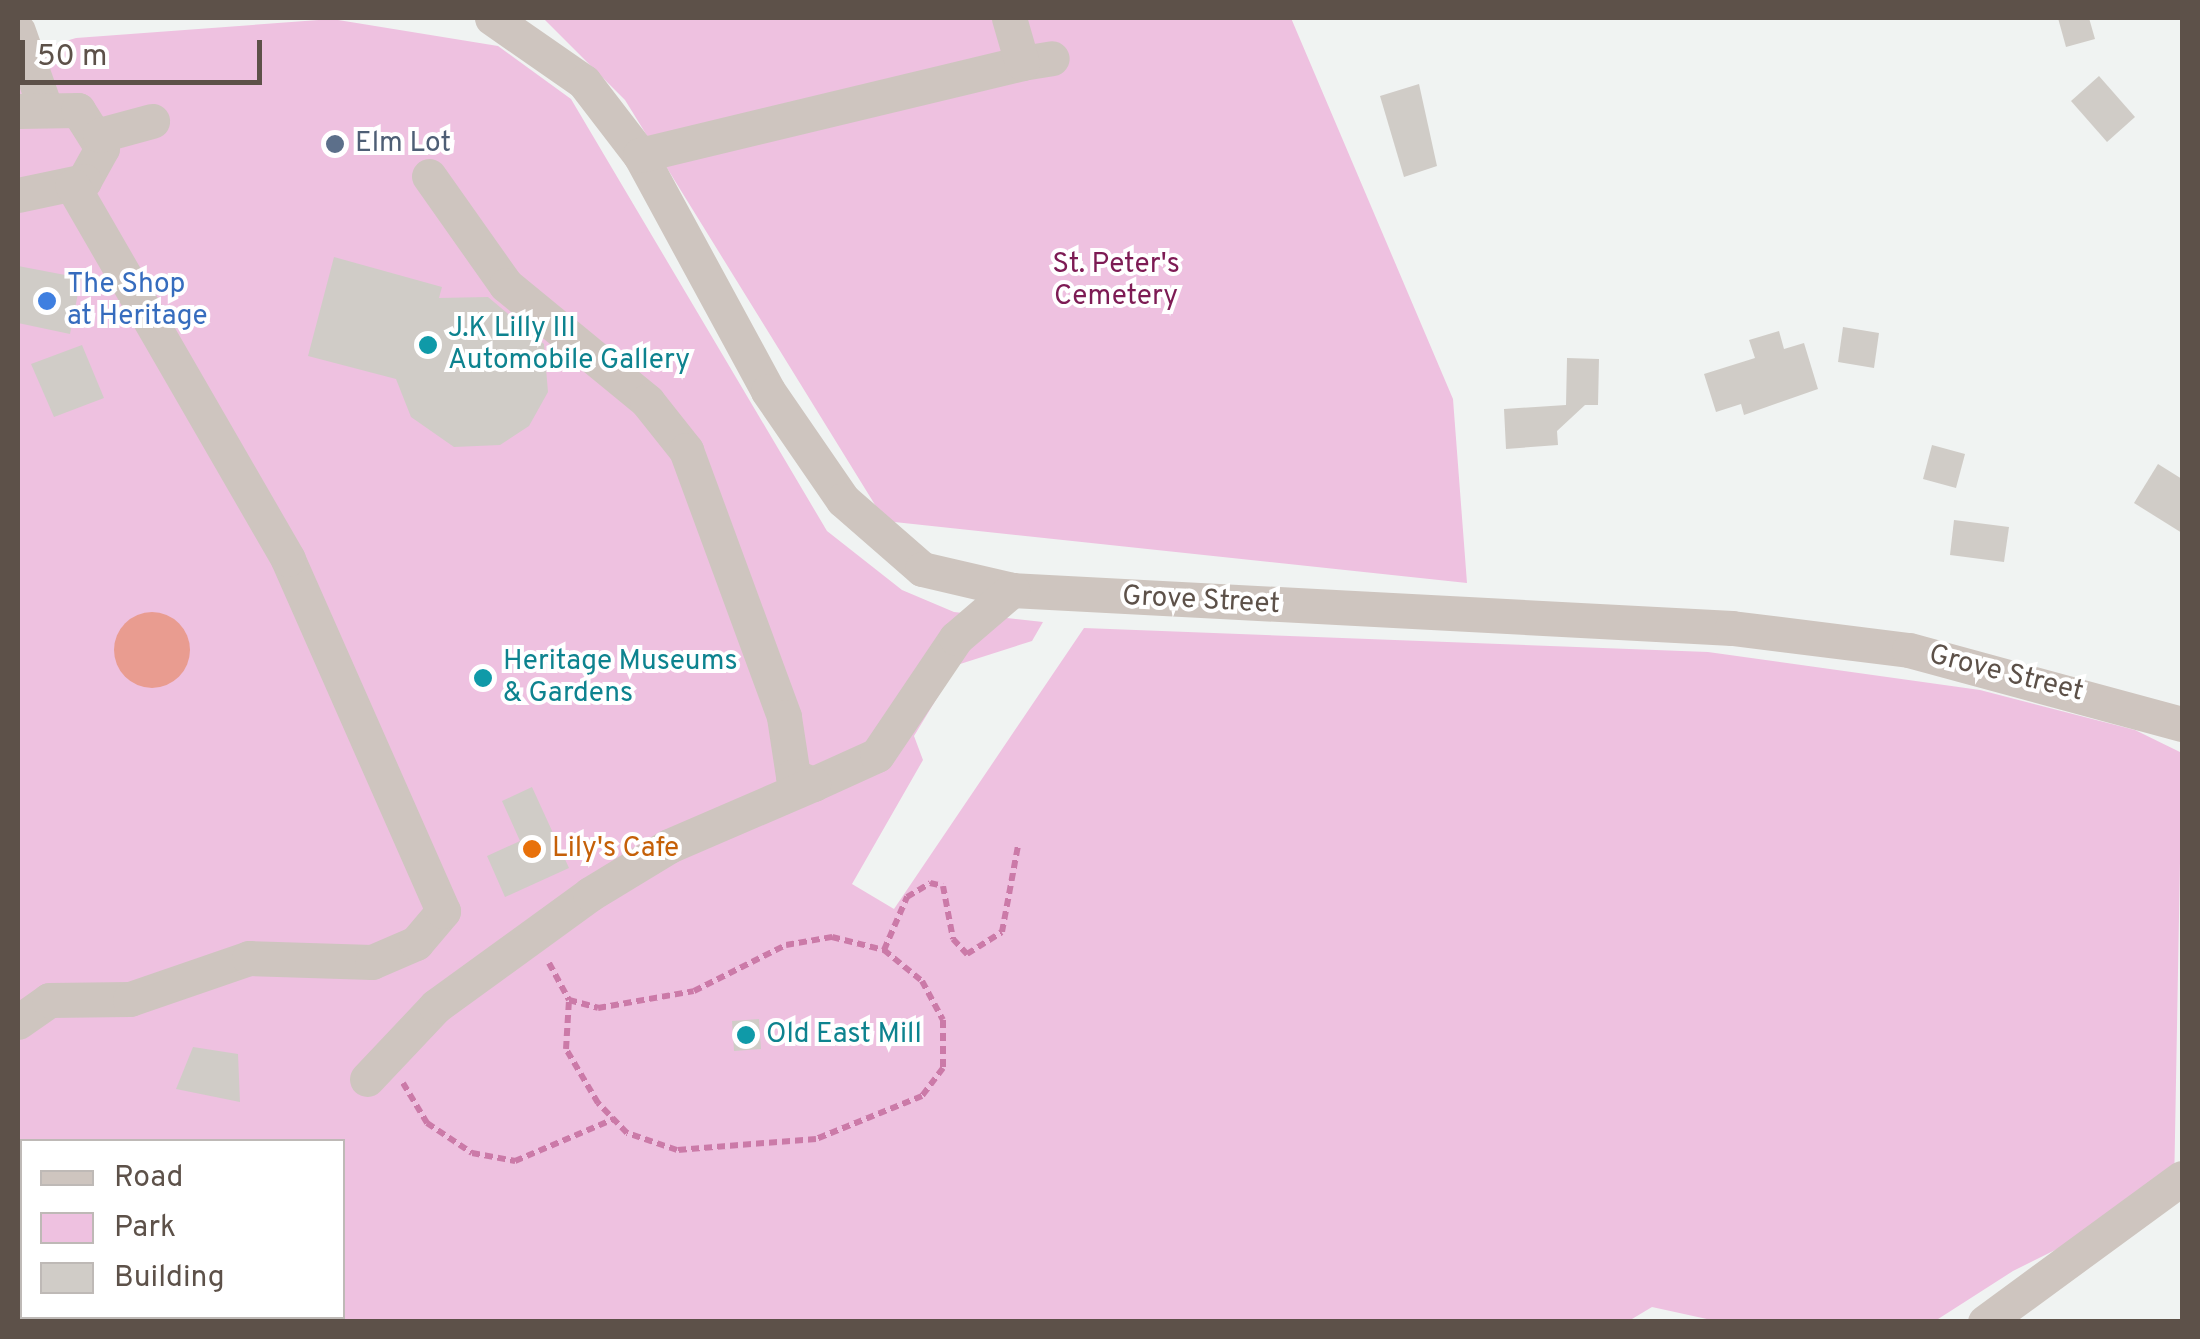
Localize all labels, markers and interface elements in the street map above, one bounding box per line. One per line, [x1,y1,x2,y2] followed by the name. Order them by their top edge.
[25,20,268,82] scale bar
[37,39,107,76] text: 50 m
[355,127,451,161] place label: Elm Lot
[324,133,346,155] marker: Elm Lot
[1052,248,1180,314] park label: St. Peter's Cemetery
[67,268,207,334] place label: The Shop at Heritage
[36,290,58,312] marker: The Shop at Heritage
[448,312,690,378] place label: J.K Lilly III Automobile Gallery
[417,334,439,356] marker: J.K Lilly III Automobile Gallery
[1121,580,1281,622] street label: Grove Street
[1925,639,2087,709] street label: Grove Street
[503,645,738,711] place label: Heritage Museums & Gardens
[472,667,494,689] marker: Heritage Museums & Gardens
[552,832,679,866] place label: Lily's Cafe
[521,838,543,860] marker: Lily's Cafe
[766,1018,922,1052] place label: Old East Mill
[735,1024,757,1046] marker: Old East Mill
[20,1139,345,1319] legend
[114,1160,183,1197] text: Road
[114,1210,176,1247] text: Park
[114,1260,225,1297] text: Building

